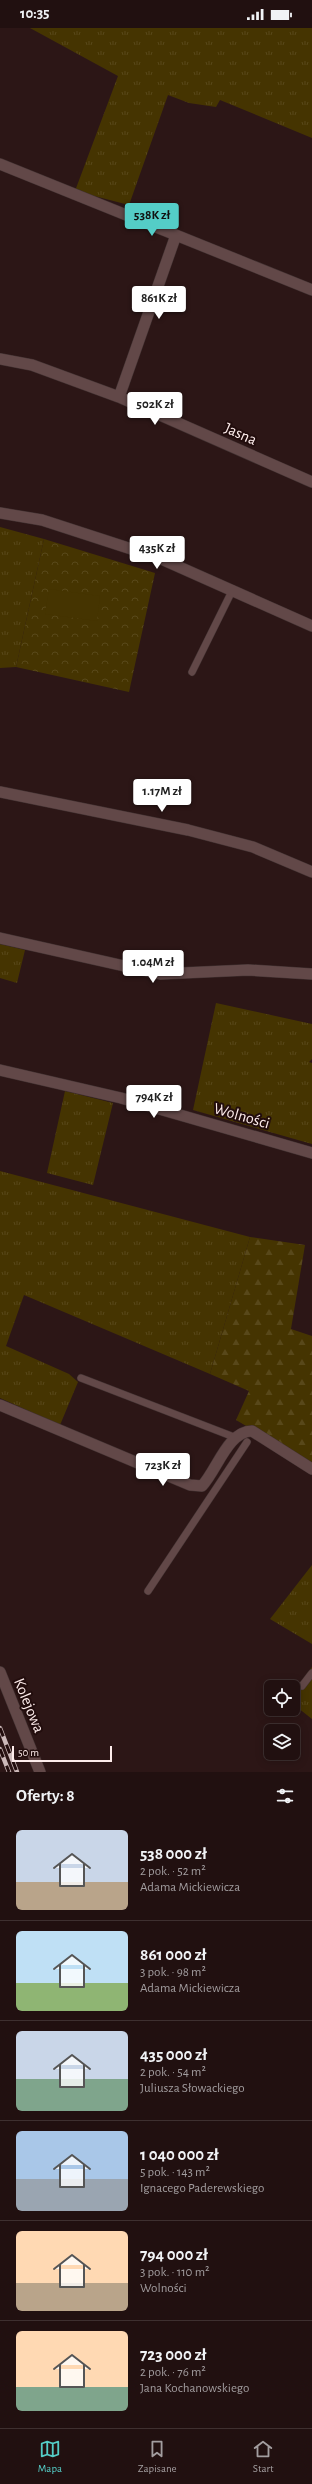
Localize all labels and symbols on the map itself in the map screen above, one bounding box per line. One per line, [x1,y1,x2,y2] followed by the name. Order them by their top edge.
[115,203,189,237] pin: 538K zł
[122,286,196,320] pin: 861K zł
[118,392,192,426] pin: 502K zł
[222,420,259,448] street label: Jasna
[120,536,194,570] pin: 435K zł
[121,779,203,813] pin: 1.17M zł
[112,950,194,984] pin: 1.04M zł
[117,1085,191,1119] pin: 794K zł
[212,1100,272,1132] street label: Wolności
[126,1453,200,1487] pin: 723K zł
[10,1676,47,1735] street label: Kolejowa
[12,1744,112,1763] scale bar

